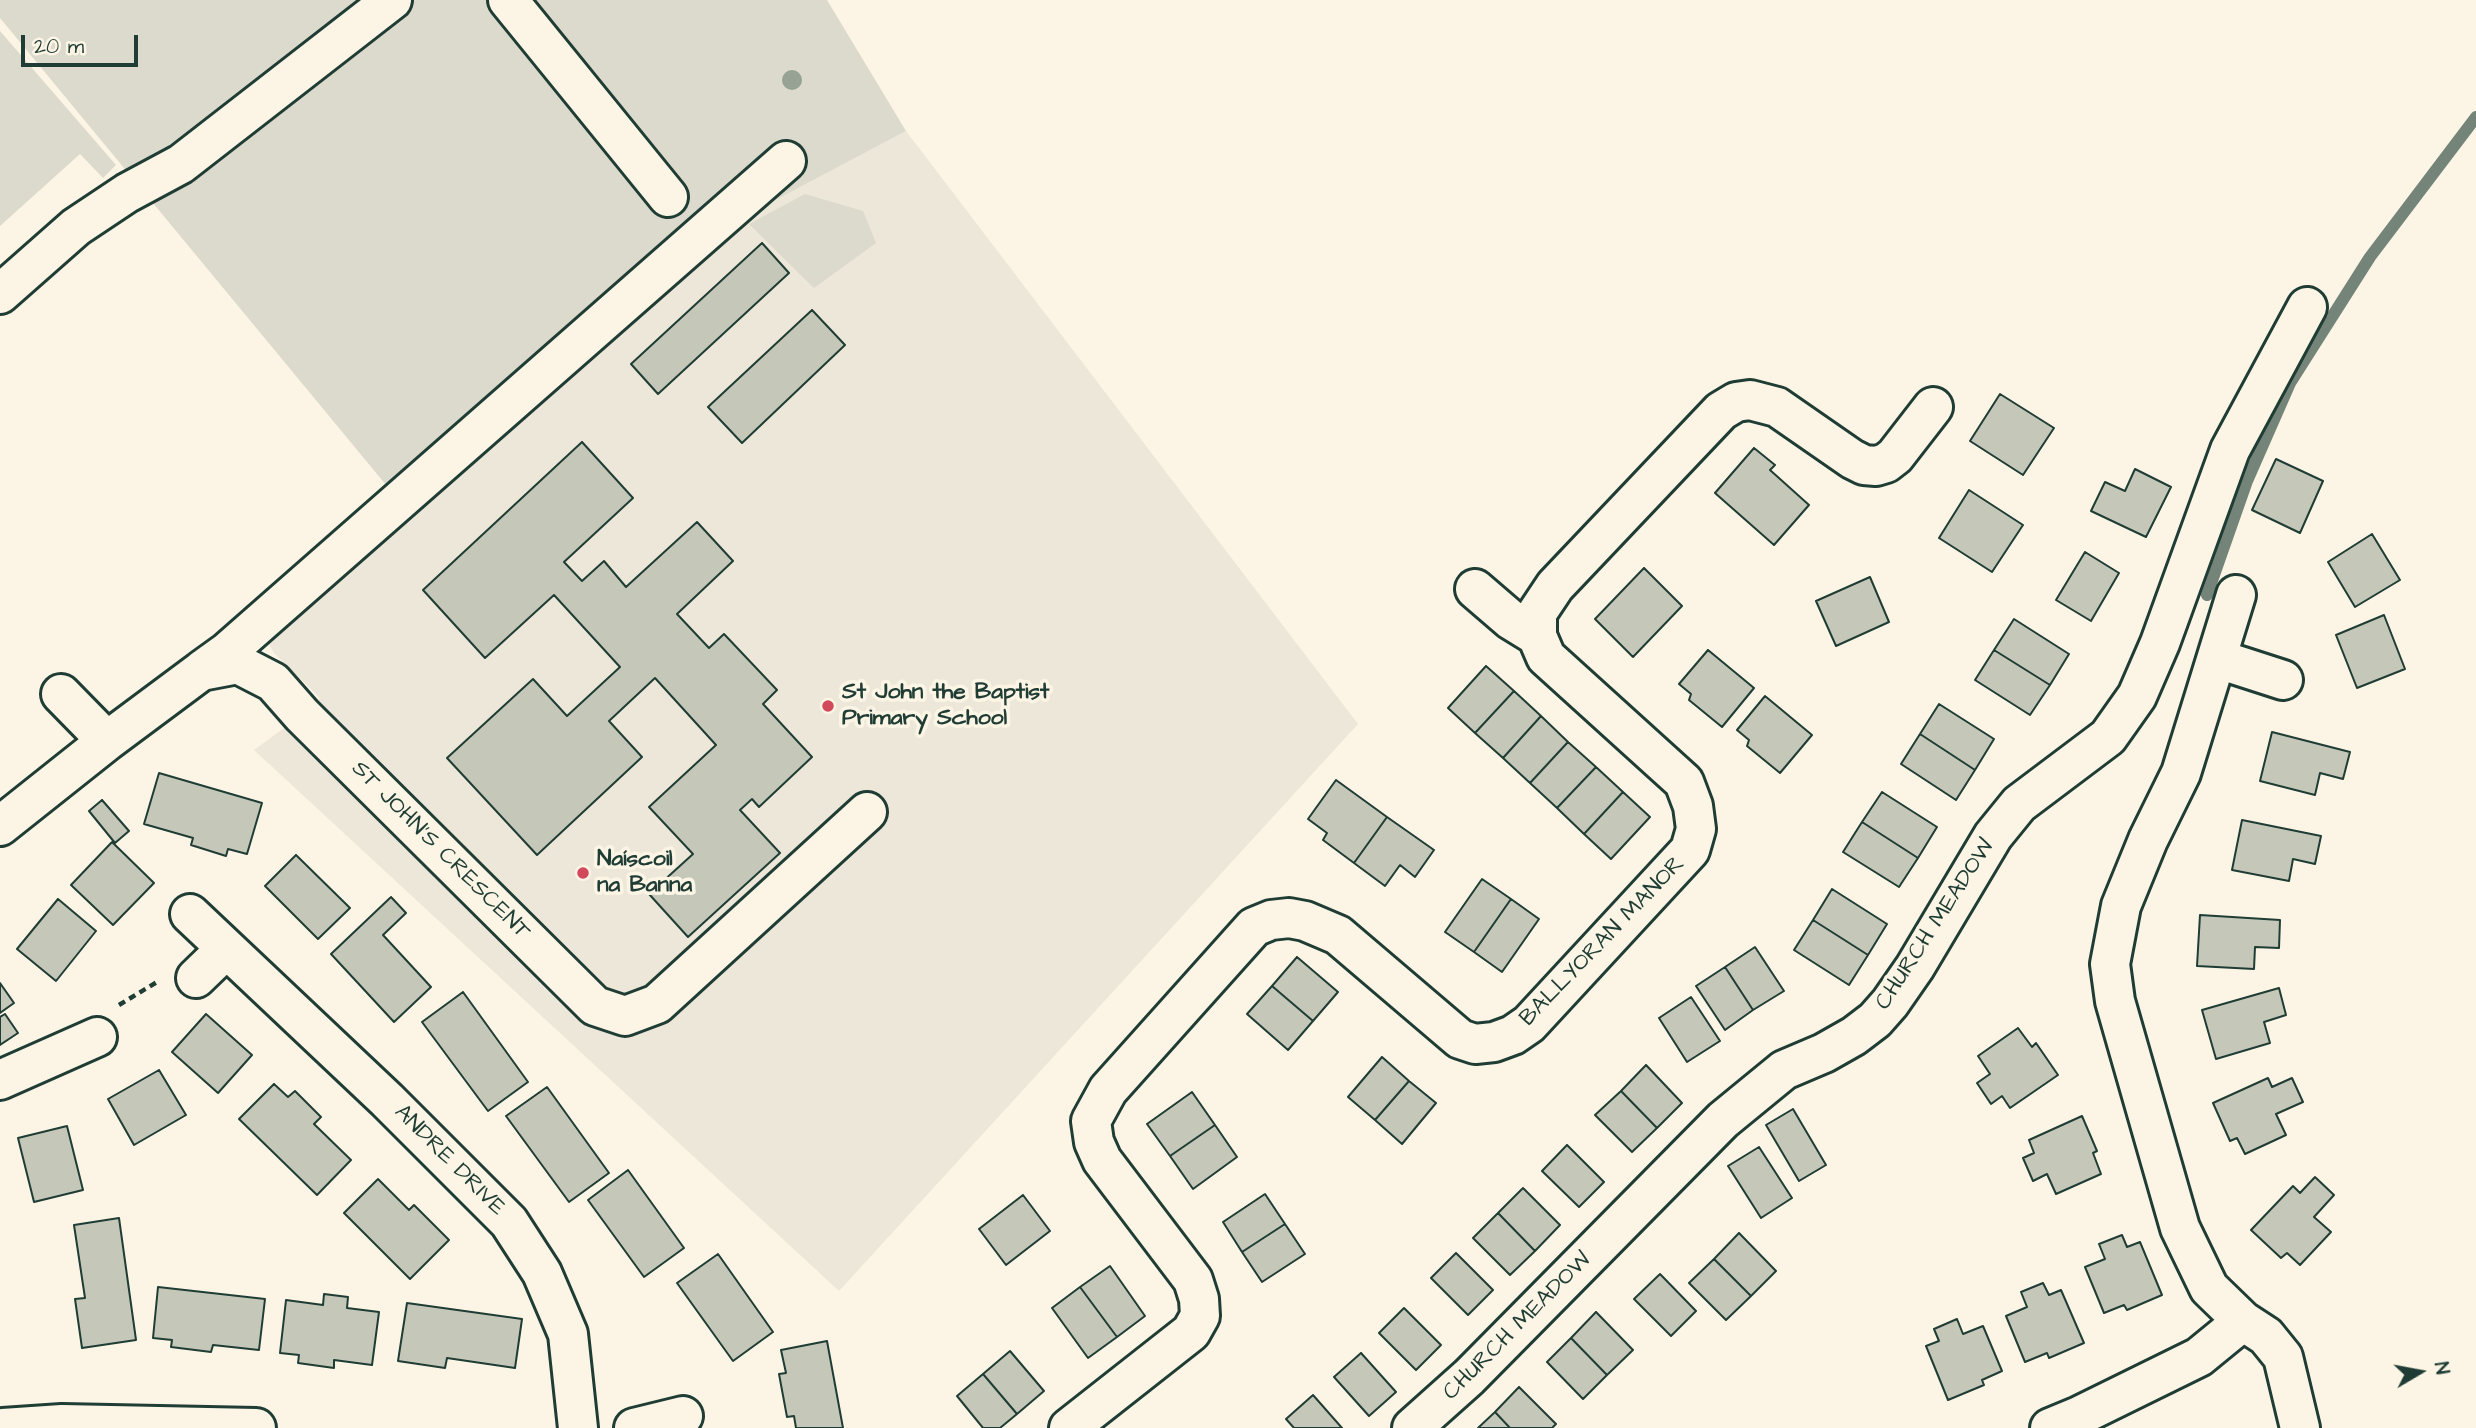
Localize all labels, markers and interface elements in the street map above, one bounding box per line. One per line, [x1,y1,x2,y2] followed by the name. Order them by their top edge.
[24,21,142,65] scale bar
[34,32,84,61] text: 20 m
[842,679,1049,733] place label: St John the Baptist Primary School
[820,698,836,714] marker: St John the Baptist Primary School
[345,756,535,946] street label: ST JOHN'S CRESCENT
[1870,834,2002,1016] street label: CHURCH MEADOW
[597,846,692,900] place label: Naíscoil na Banna
[1515,851,1691,1033] street label: BALLYORAN MANOR
[575,865,591,881] marker: Naíscoil na Banna
[388,1100,510,1222] street label: ANDRE DRIVE
[1438,1247,1598,1407] street label: CHURCH MEADOW
[2385,1337,2455,1407] north arrow
[2427,1360,2456,1376] text: N

